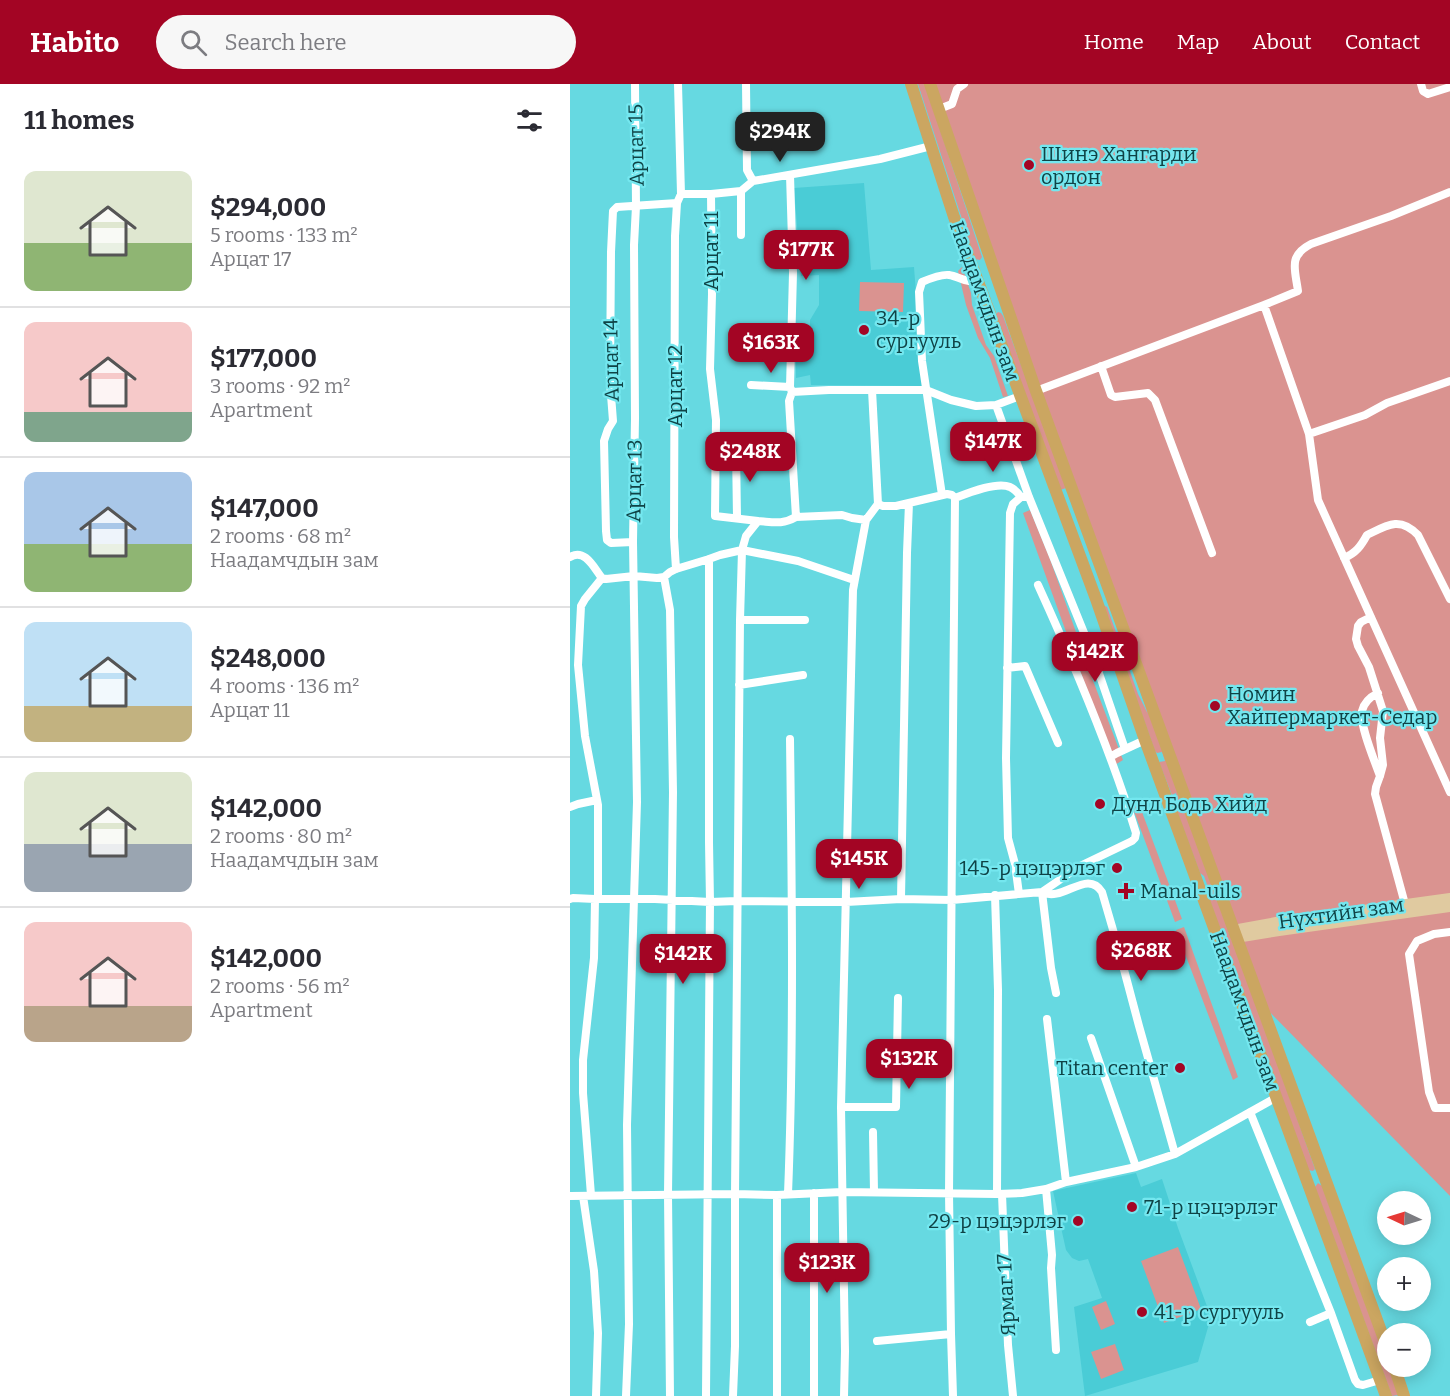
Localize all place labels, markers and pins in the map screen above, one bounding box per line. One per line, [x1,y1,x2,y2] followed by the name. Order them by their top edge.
[738,112,822,163] pin: $294K
[1041,142,1196,189] place label: Шинэ Хангарди ордон
[1022,158,1036,172] marker: Шинэ Хангарди ордон
[764,230,848,281] pin: $177K
[876,306,961,353] place label: 34-р сургууль
[729,323,813,374] pin: $163K
[857,323,871,337] marker: 34-р сургууль
[951,422,1035,473] pin: $147K
[708,432,792,483] pin: $248K
[1053,632,1137,683] pin: $142K
[1227,682,1437,729] place label: Номин Хайпермаркет-Седар
[1208,699,1222,713] marker: Номин Хайпермаркет-Седар
[1112,792,1267,816] place label: Дунд Бодь Хийд
[1093,797,1107,811] marker: Дунд Бодь Хийд
[817,839,901,890] pin: $145K
[959,856,1105,880] place label: 145-р цэцэрлэг
[1110,861,1124,875] marker: 145-р цэцэрлэг
[1140,879,1241,903] place label: Manal-uils
[1117,882,1135,900] marker: Manal-uils
[1099,931,1183,982] pin: $268K
[641,934,725,985] pin: $142K
[867,1039,951,1090] pin: $132K
[1056,1056,1168,1080] place label: Titan center
[1173,1061,1187,1075] marker: Titan center
[1144,1195,1278,1219] place label: 71-р цэцэрлэг
[1125,1200,1139,1214] marker: 71-р цэцэрлэг
[928,1209,1066,1233] place label: 29-р цэцэрлэг
[1071,1214,1085,1228] marker: 29-р цэцэрлэг
[785,1243,869,1294] pin: $123K
[1154,1300,1284,1324] place label: 41-р сургууль
[1135,1305,1149,1319] marker: 41-р сургууль

